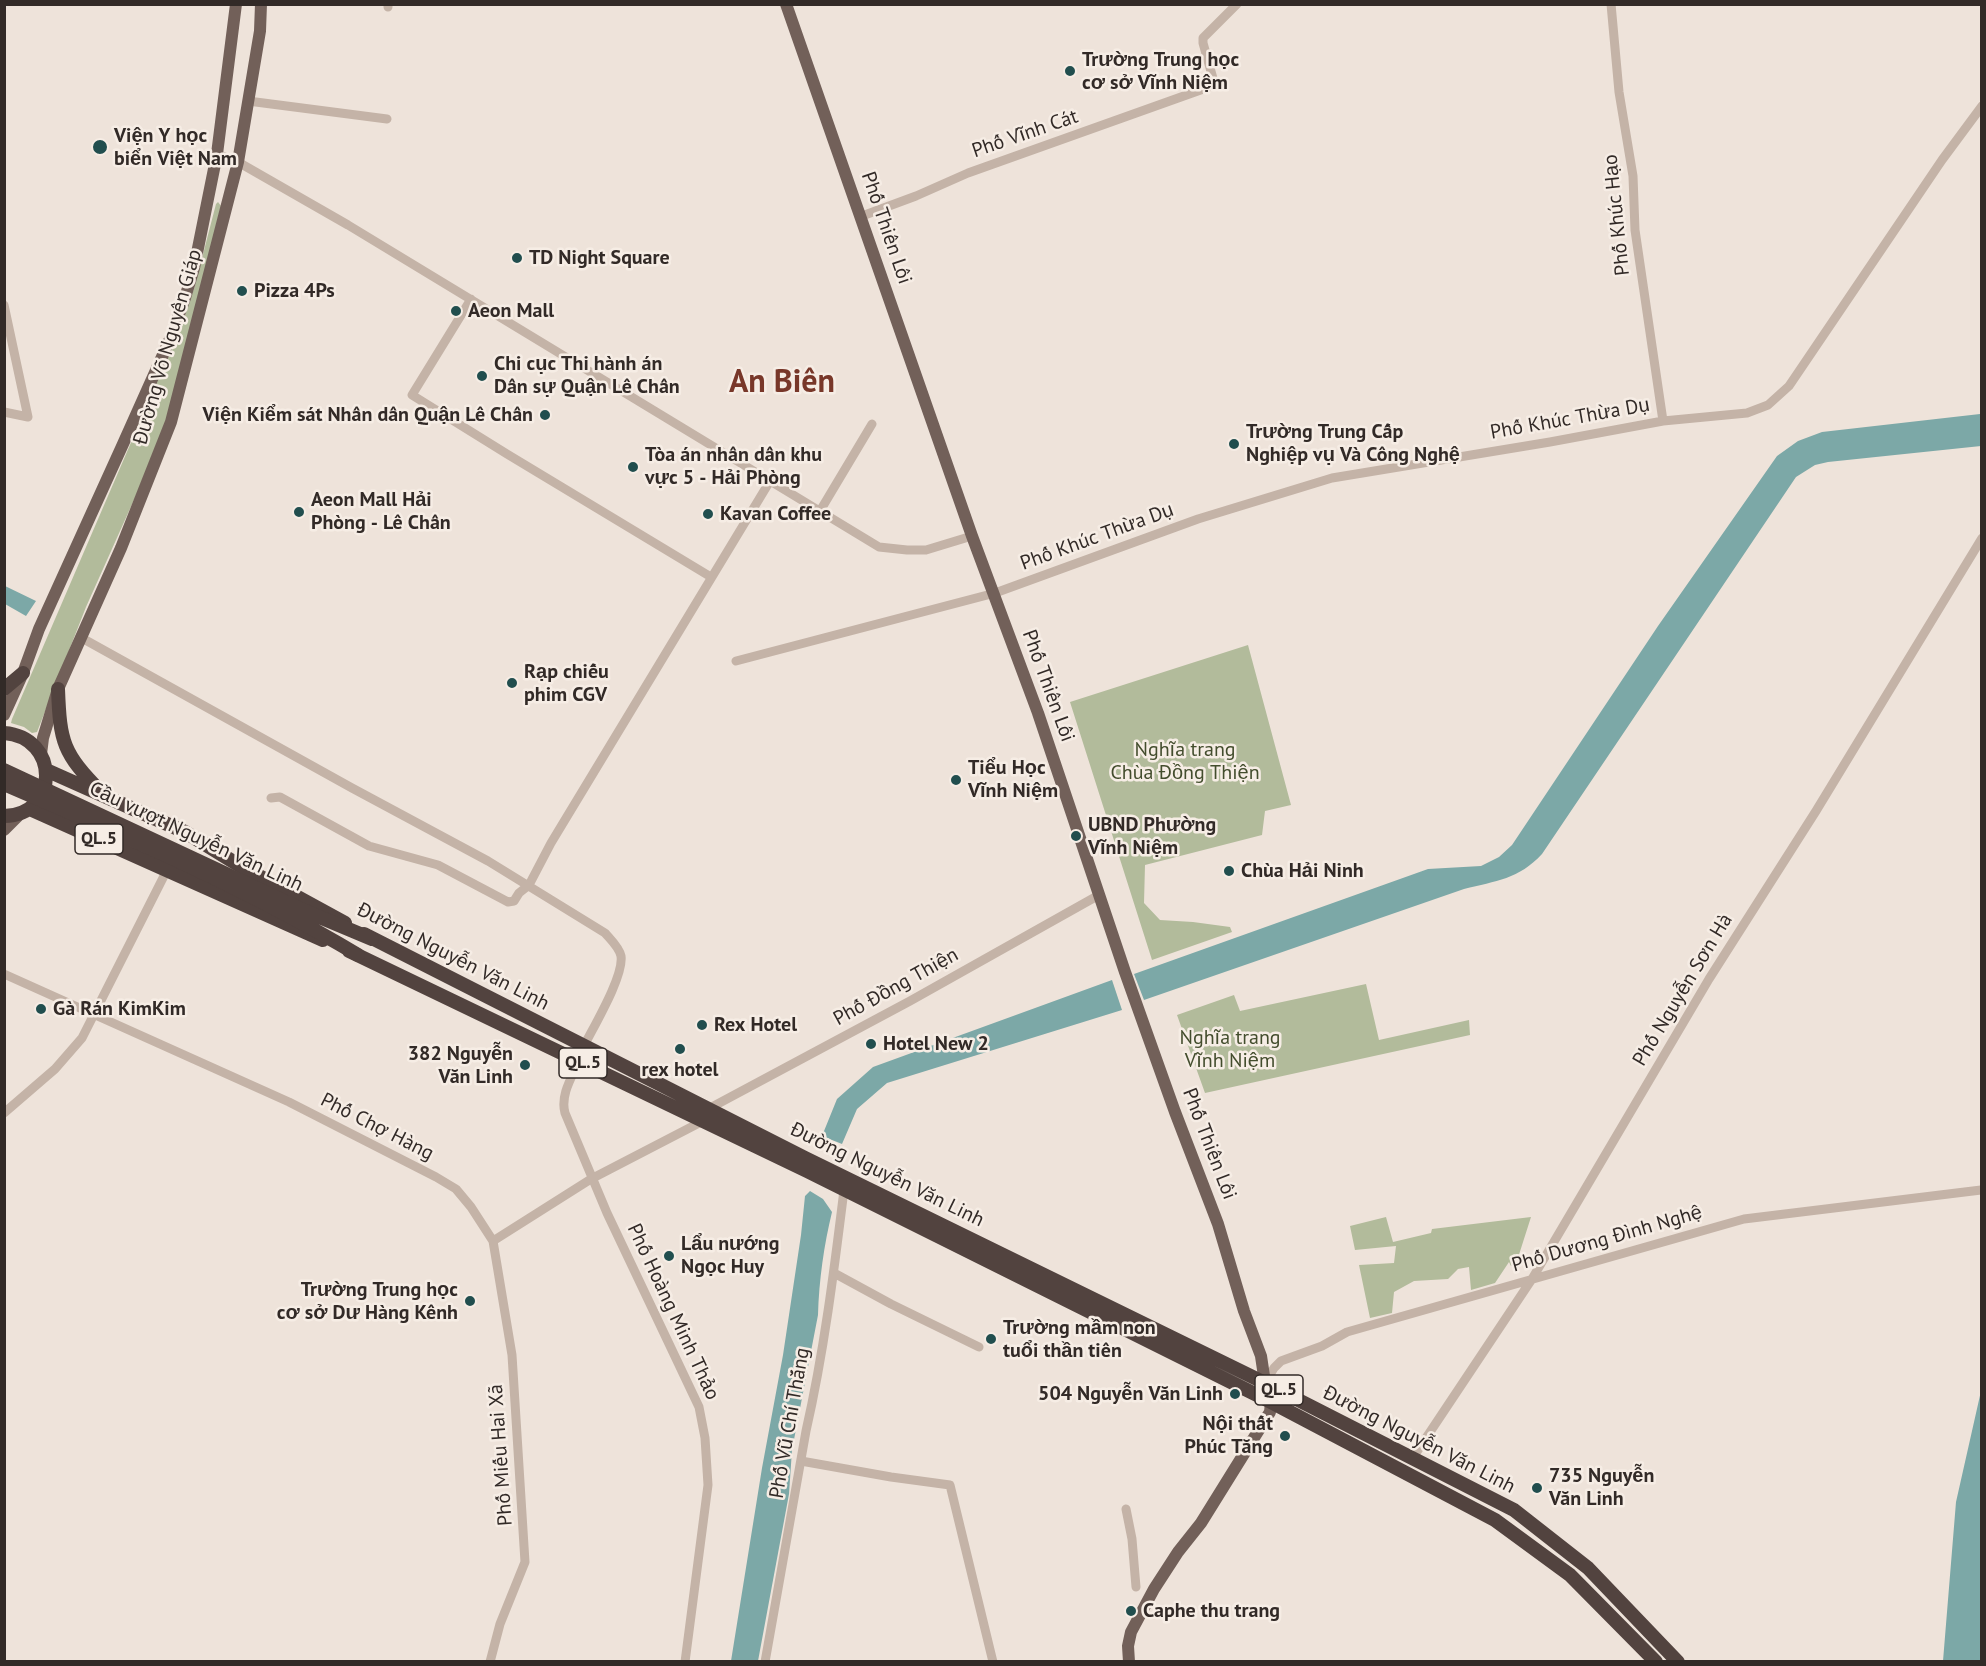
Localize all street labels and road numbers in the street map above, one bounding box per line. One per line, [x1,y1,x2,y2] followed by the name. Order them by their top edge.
[969,105,1081,163] street label: Phố Vĩnh Cát
[1599,153,1635,277] street label: Phố Khúc Hạo
[856,169,916,287] street label: Phố Thiên Lôi
[129,247,207,447] street label: Đường Võ Nguyên Giáp
[1488,393,1652,445] street label: Phố Khúc Thừa Dụ
[1017,498,1177,576] street label: Phố Khúc Thừa Dụ
[1017,627,1079,745] street label: Phố Thiên Lôi
[85,777,307,897] street label: Cầu vượt Nguyễn Văn Linh
[75,824,123,854] road number: QL.5
[353,898,553,1016] street label: Đường Nguyễn Văn Linh
[1628,910,1738,1070] street label: Phố Nguyễn Sơn Hà
[829,943,963,1031] street label: Phố Đồng Thiện
[559,1048,607,1078] road number: QL.5
[1177,1085,1241,1203] street label: Phố Thiên Lôi
[316,1088,438,1166] street label: Phố Chợ Hàng
[786,1118,988,1232] street label: Đường Nguyễn Văn Linh
[1509,1200,1705,1278] street label: Phố Dương Đình Nghệ
[622,1220,724,1404] street label: Phố Hoàng Minh Thảo
[765,1346,815,1500] street label: Phố Vũ Chí Thắng
[1255,1375,1303,1405] road number: QL.5
[1319,1381,1519,1499] street label: Đường Nguyễn Văn Linh
[484,1383,518,1527] street label: Phố Miếu Hai Xã

